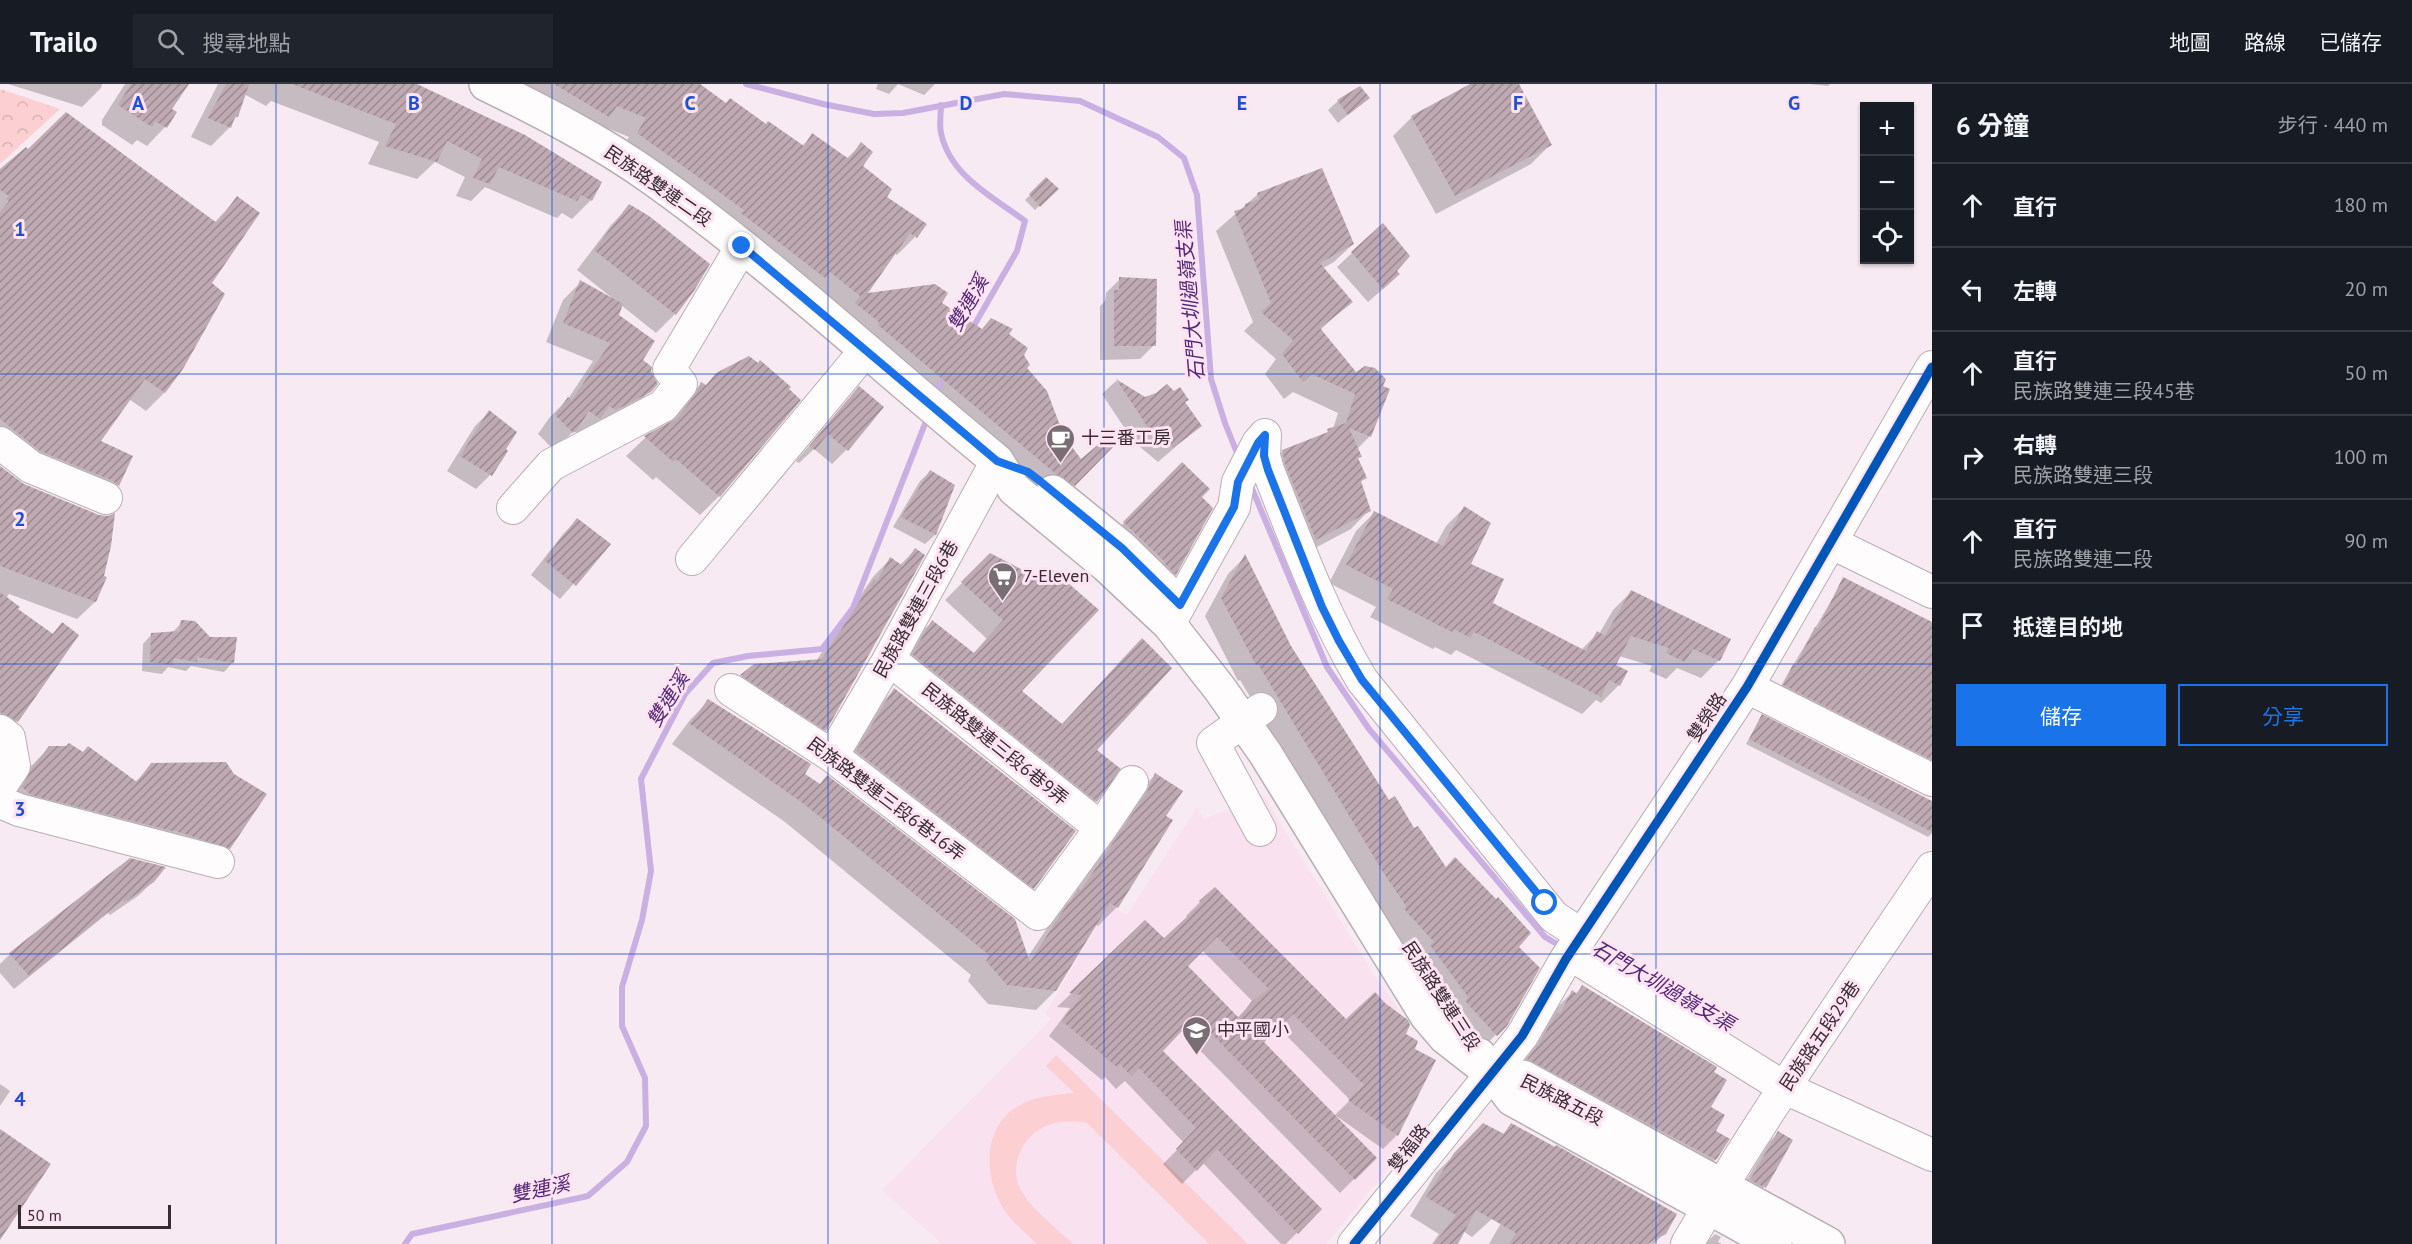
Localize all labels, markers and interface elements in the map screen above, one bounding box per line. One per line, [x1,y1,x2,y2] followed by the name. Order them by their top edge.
[133,14,553,68] search box
[30,23,97,60] text: Trailo
[154,25,187,58] icon: search
[202,29,291,57] text: 搜尋地點
[2169,29,2211,56] text: 地圖
[2244,29,2286,56] text: 路線
[2319,29,2382,56] text: 已儲存
[132,90,145,116] text: A
[408,90,420,116] text: B
[684,90,696,116] text: C
[960,90,973,116] text: D
[1237,90,1247,116] text: E
[1513,90,1523,116] text: F
[1788,90,1800,116] text: G
[1860,102,1914,264] map controls
[1860,102,1914,156] button: +
[1956,109,2029,142] text: 6 分鐘
[2278,112,2388,138] text: 步行 · 440 m
[600,140,716,231] street label: 民族路雙連二段
[1860,156,1914,210] button: −
[1956,189,1989,222] icon: ahead
[2334,192,2388,218] text: 180 m
[2013,193,2057,221] text: 直行
[1860,210,1914,264] button: locate
[14,216,26,242] text: 1
[1170,217,1210,382] water label: 石門大圳過嶺支渠
[728,232,754,258] route end
[942,268,996,335] water label: 雙連溪
[1956,273,1989,306] icon: left
[2345,276,2388,302] text: 20 m
[2013,277,2057,305] text: 左轉
[2013,347,2057,375] text: 直行
[1956,357,1989,390] icon: ahead
[2345,360,2388,386] text: 50 m
[2013,378,2195,404] text: 民族路雙連三段45巷
[1044,422,1076,464] cafe icon: 十三番工房
[1081,426,1171,449] place label: 十三番工房
[2013,431,2057,459] text: 右轉
[1956,441,1989,474] icon: right
[2334,444,2388,470] text: 100 m
[2013,462,2153,488] text: 民族路雙連三段
[14,506,26,532] text: 2
[2013,515,2057,543] text: 直行
[1956,525,1989,558] icon: ahead
[2345,528,2388,554] text: 90 m
[868,536,963,682] street label: 民族路雙連三段6巷
[2013,546,2153,572] text: 民族路雙連二段
[986,560,1018,602] supermarket icon: 7-Eleven
[1023,564,1089,587] place label: 7-Eleven
[1956,609,1989,642] icon: arrive
[2013,613,2123,641] text: 抵達目的地
[641,664,697,731] water label: 雙連溪
[918,678,1073,810] street label: 民族路雙連三段6巷9弄
[1956,684,2166,746] button: 儲存
[2178,684,2388,746] button: 分享
[1682,688,1731,746] street label: 雙榮路
[803,732,970,865] street label: 民族路雙連三段6巷16弄
[14,796,26,822] text: 3
[1531,889,1557,915] route start
[1587,935,1741,1039] water label: 石門大圳過嶺支渠
[1397,937,1485,1055] street label: 民族路雙連三段
[1774,976,1865,1095] street label: 民族路五段29巷
[1180,1014,1212,1056] school or university icon: 中平國小
[1217,1018,1289,1041] place label: 中平國小
[1517,1069,1608,1130] street label: 民族路五段
[14,1086,26,1112] text: 4
[1383,1119,1434,1176] street label: 雙福路
[508,1169,575,1208] water label: 雙連溪
[18,1202,171,1230] scale bar
[27,1205,62,1225] text: 50 m

